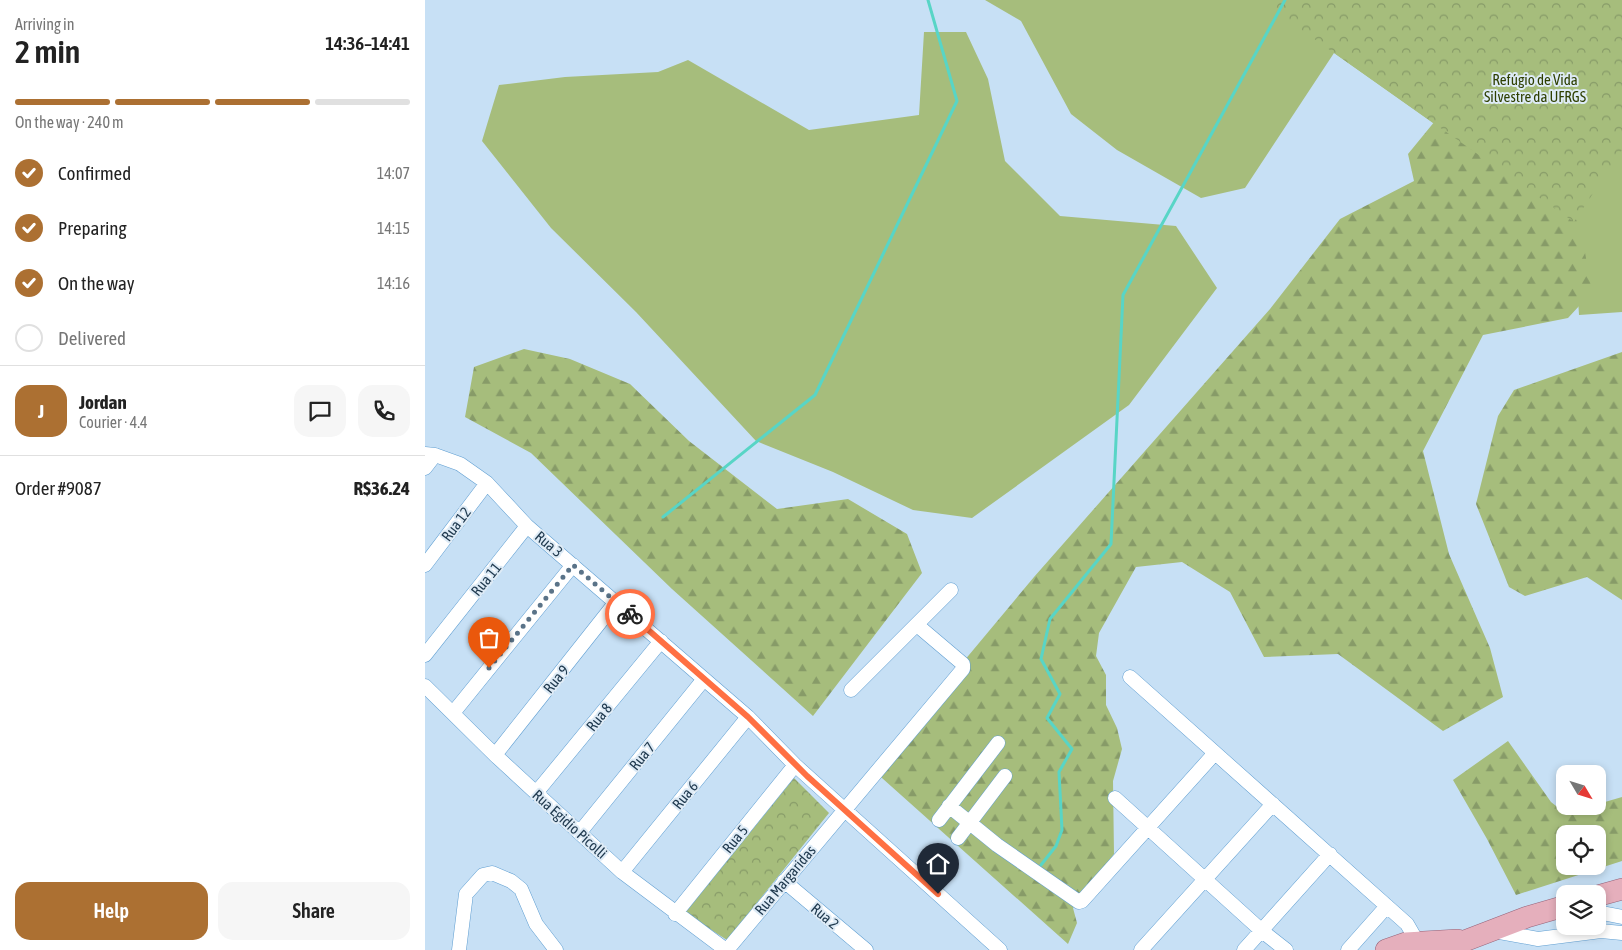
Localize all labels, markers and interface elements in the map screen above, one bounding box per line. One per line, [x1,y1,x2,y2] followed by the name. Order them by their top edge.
[15,15,75,33] text: Arriving in
[325,32,410,54] text: 14:36–14:41
[15,33,80,70] text: 2 min
[1484,71,1586,105] park label: Refúgio de Vida Silvestre da UFRGS
[15,113,124,131] text: On the way · 240 m
[15,159,43,187] icon: check
[58,162,131,184] text: Confirmed
[377,164,410,182] text: 14:07
[15,214,43,242] icon: check
[58,217,127,239] text: Preparing
[377,219,410,237] text: 14:15
[15,269,43,297] icon: check
[58,272,135,294] text: On the way
[377,274,410,292] text: 14:16
[58,327,126,349] text: Delivered
[294,385,346,437] button: chat
[358,385,410,437] button: phone
[79,391,127,413] text: Jordan
[38,400,44,422] text: J
[79,413,148,431] text: Courier · 4.4
[15,477,102,499] text: Order #9087
[353,477,410,499] text: R$36.24
[438,504,474,544] street label: Rua 12
[532,528,566,560] street label: Rua 3
[467,559,505,599] street label: Rua 11
[605,589,655,639] courier
[616,600,644,628] icon: bike
[468,617,510,668] pin
[475,624,503,652] icon: bag
[540,662,572,696] street label: Rua 9
[583,700,615,734] street label: Rua 8
[626,739,658,773] street label: Rua 7
[1556,765,1606,815] north arrow
[1556,765,1606,935] map controls
[669,778,701,812] street label: Rua 6
[529,786,611,862] street label: Rua Egidio Picolli
[719,822,751,856] street label: Rua 5
[1556,825,1606,875] button: locate
[751,842,819,918] street label: Rua Margaridas
[917,843,959,894] pin
[924,850,952,878] icon: home
[15,882,208,940] button: Help
[218,882,410,940] button: Share
[1556,885,1606,935] button: layers
[808,900,842,932] street label: Rua 2

